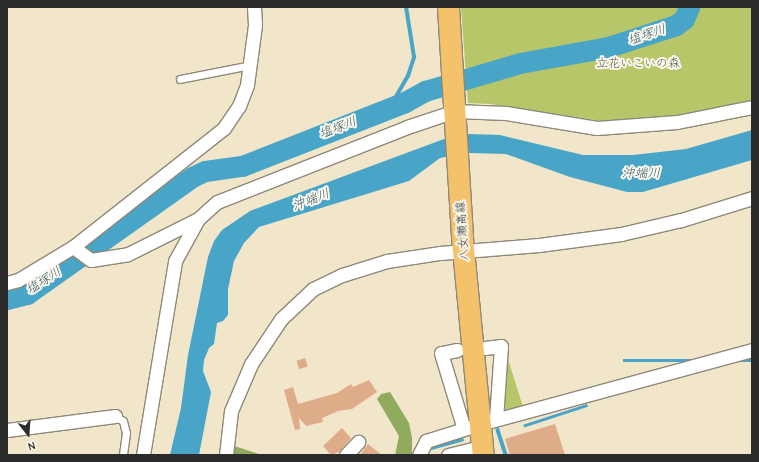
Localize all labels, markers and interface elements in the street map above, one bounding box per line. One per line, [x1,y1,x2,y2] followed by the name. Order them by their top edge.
[626,22,668,48] water label: 塩塚川
[596,57,680,71] park label: 立花いこいの森
[317,114,359,142] water label: 塩塚川
[622,165,660,181] water label: 沖端川
[290,186,332,214] water label: 沖端川
[454,201,472,261] street label: 八女瀬高線
[23,264,65,298] water label: 塩塚川
[8,414,48,454] north arrow
[26,439,37,453] text: N

